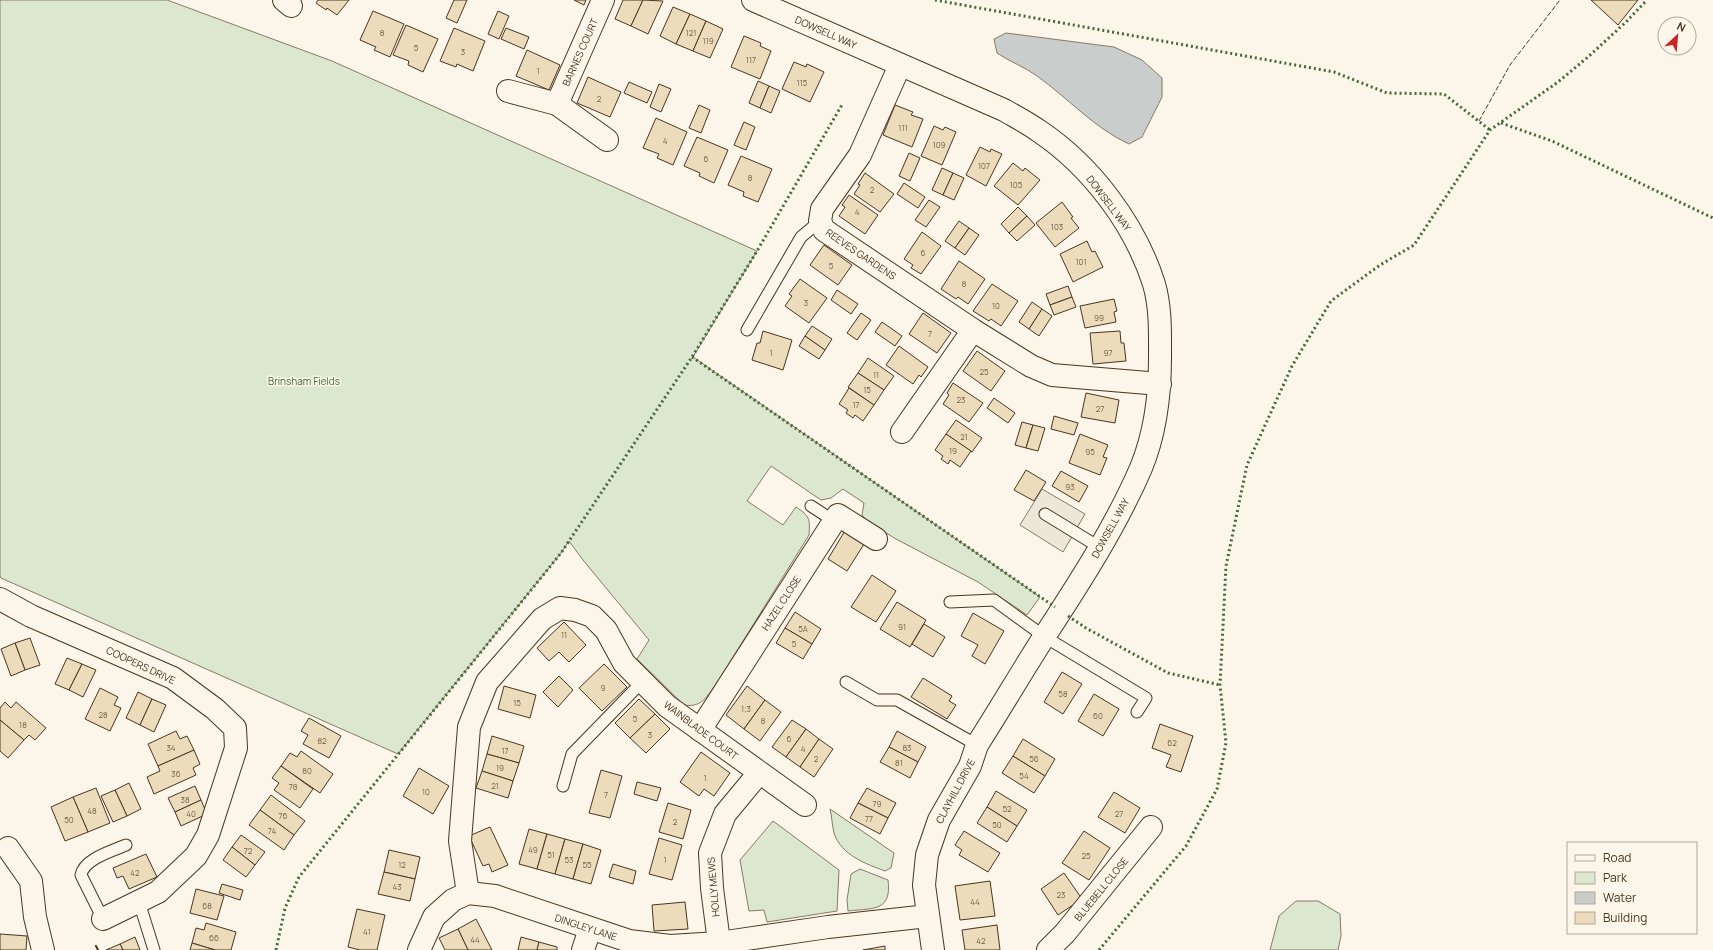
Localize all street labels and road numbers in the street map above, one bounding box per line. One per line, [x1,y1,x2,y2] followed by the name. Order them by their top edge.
[793,12,860,52] street label: DOWSELL WAY
[559,16,601,88] street label: BARNES COURT
[1083,172,1135,234] street label: DOWSELL WAY
[823,225,899,283] street label: REEVES GARDENS
[1088,495,1132,560] street label: DOWSELL WAY
[758,573,804,633] street label: HAZEL CLOSE
[104,643,178,687] street label: COOPERS DRIVE
[661,697,741,763] street label: WAINBLADE COURT
[932,756,978,826] street label: CLAYHILL DRIVE
[1071,854,1131,924] street label: BLUEBELL CLOSE
[703,857,723,917] street label: HOLLY MEWS
[553,910,619,944] street label: DINGLEY LANE

